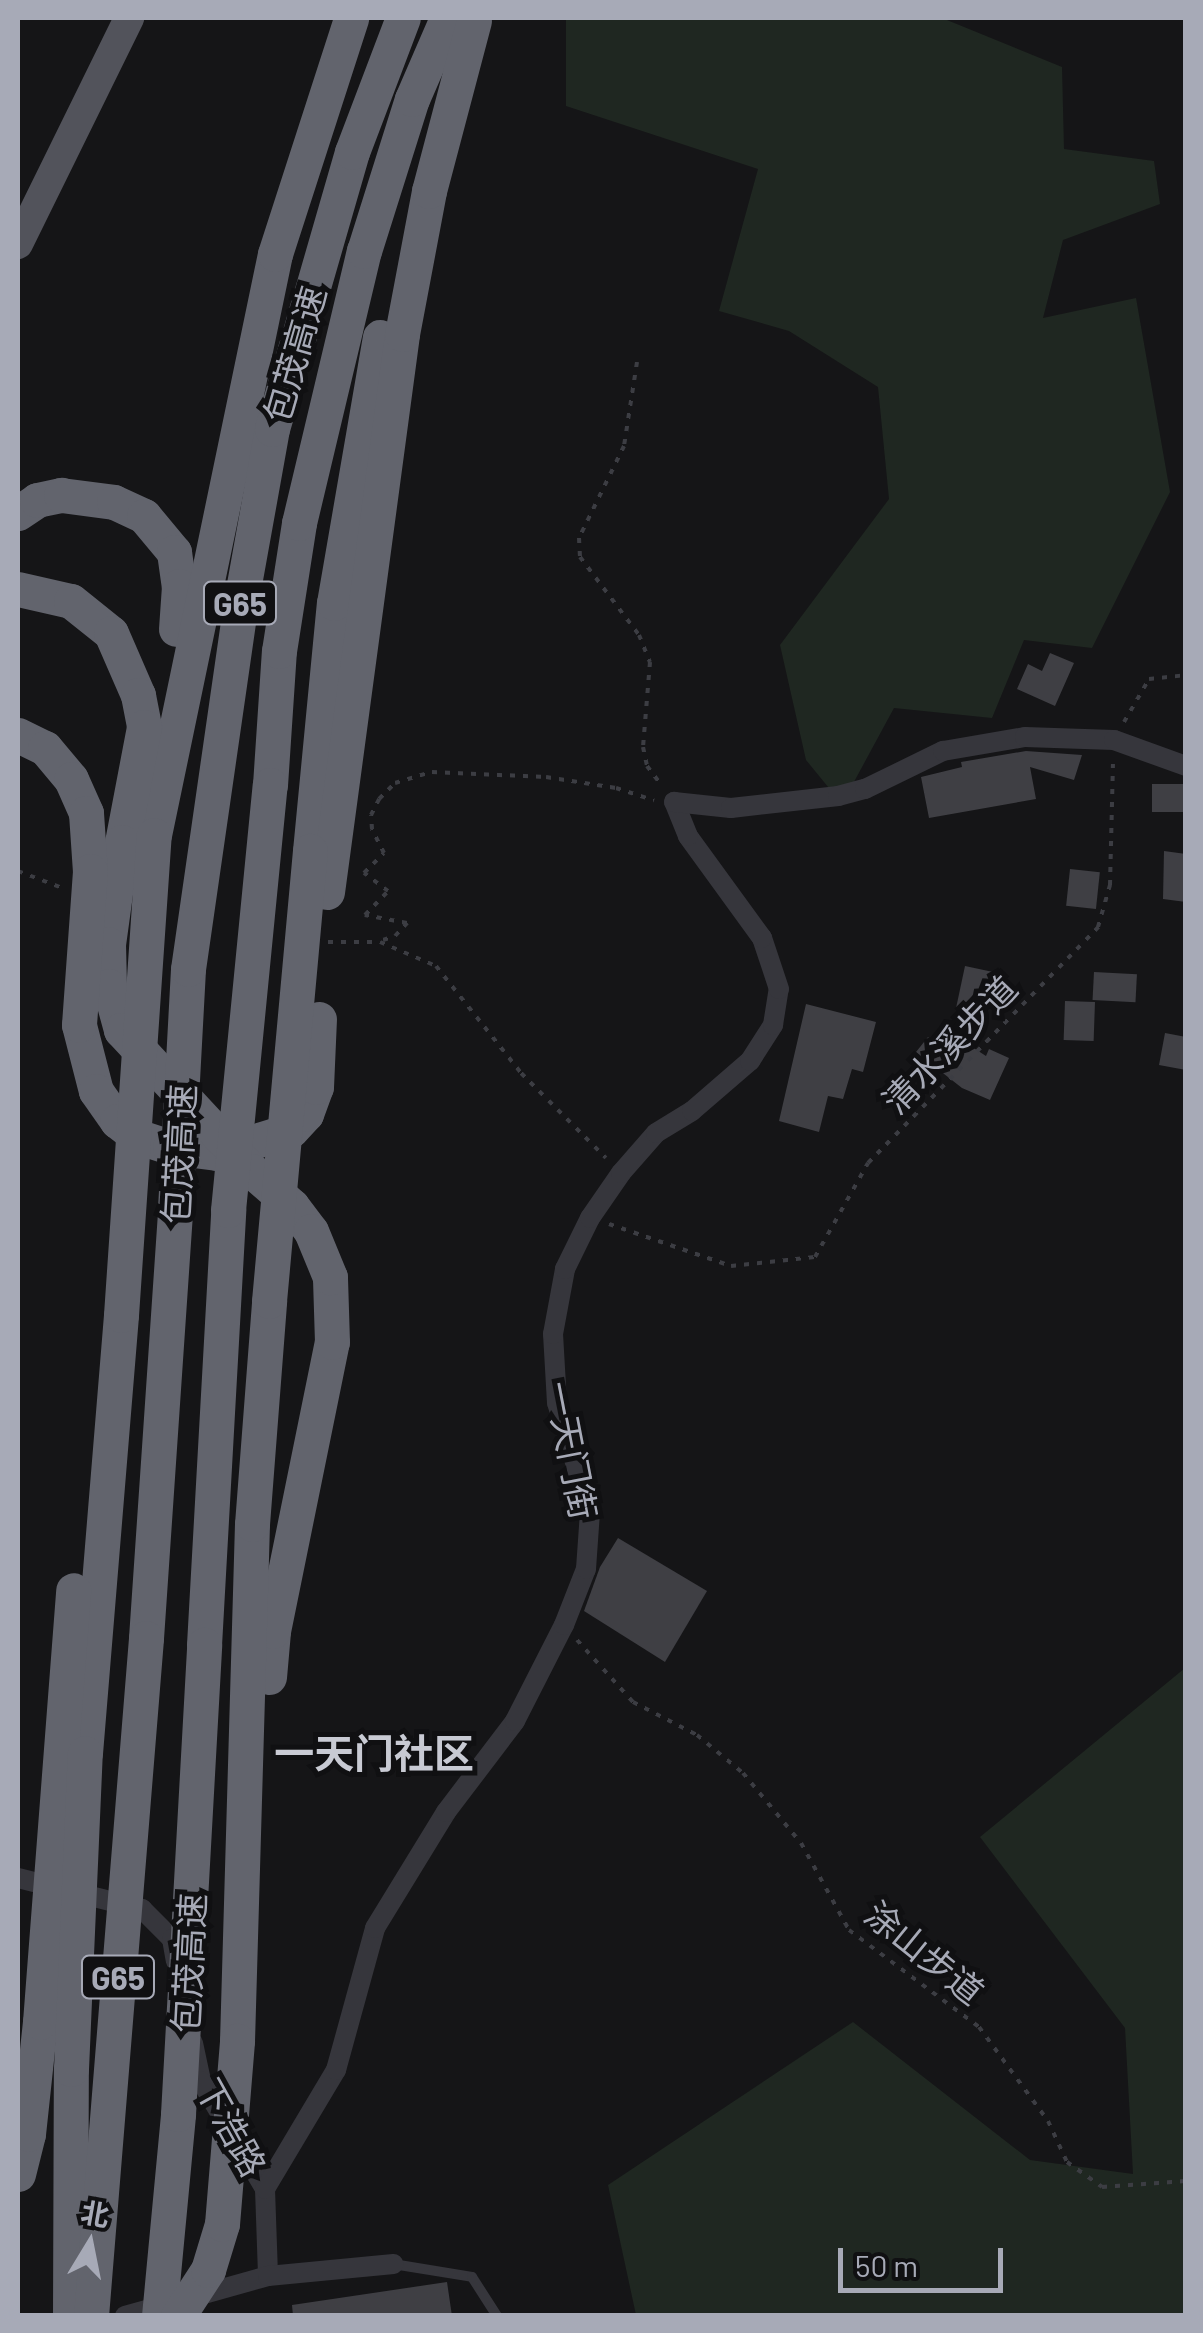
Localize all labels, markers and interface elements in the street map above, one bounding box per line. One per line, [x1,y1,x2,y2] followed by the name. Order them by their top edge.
[255,281,333,427] street label: 包茂高速
[202,576,278,630] road number: G65
[873,966,1025,1122] street label: 清水溪步道
[153,1083,203,1225] street label: 包茂高速
[538,1377,606,1523] street label: 一天门街
[274,1728,474,1776] district label: 一天门社区
[163,1892,213,2034] street label: 包茂高速
[857,1892,993,2012] street label: 涂山步道
[80,1950,156,2004] road number: G65
[188,2071,276,2183] street label: 下浩路
[40,2193,140,2293] north arrow
[78,2194,112,2233] text: 北
[843,2228,1008,2290] scale bar
[855,2247,918,2283] text: 50 m

